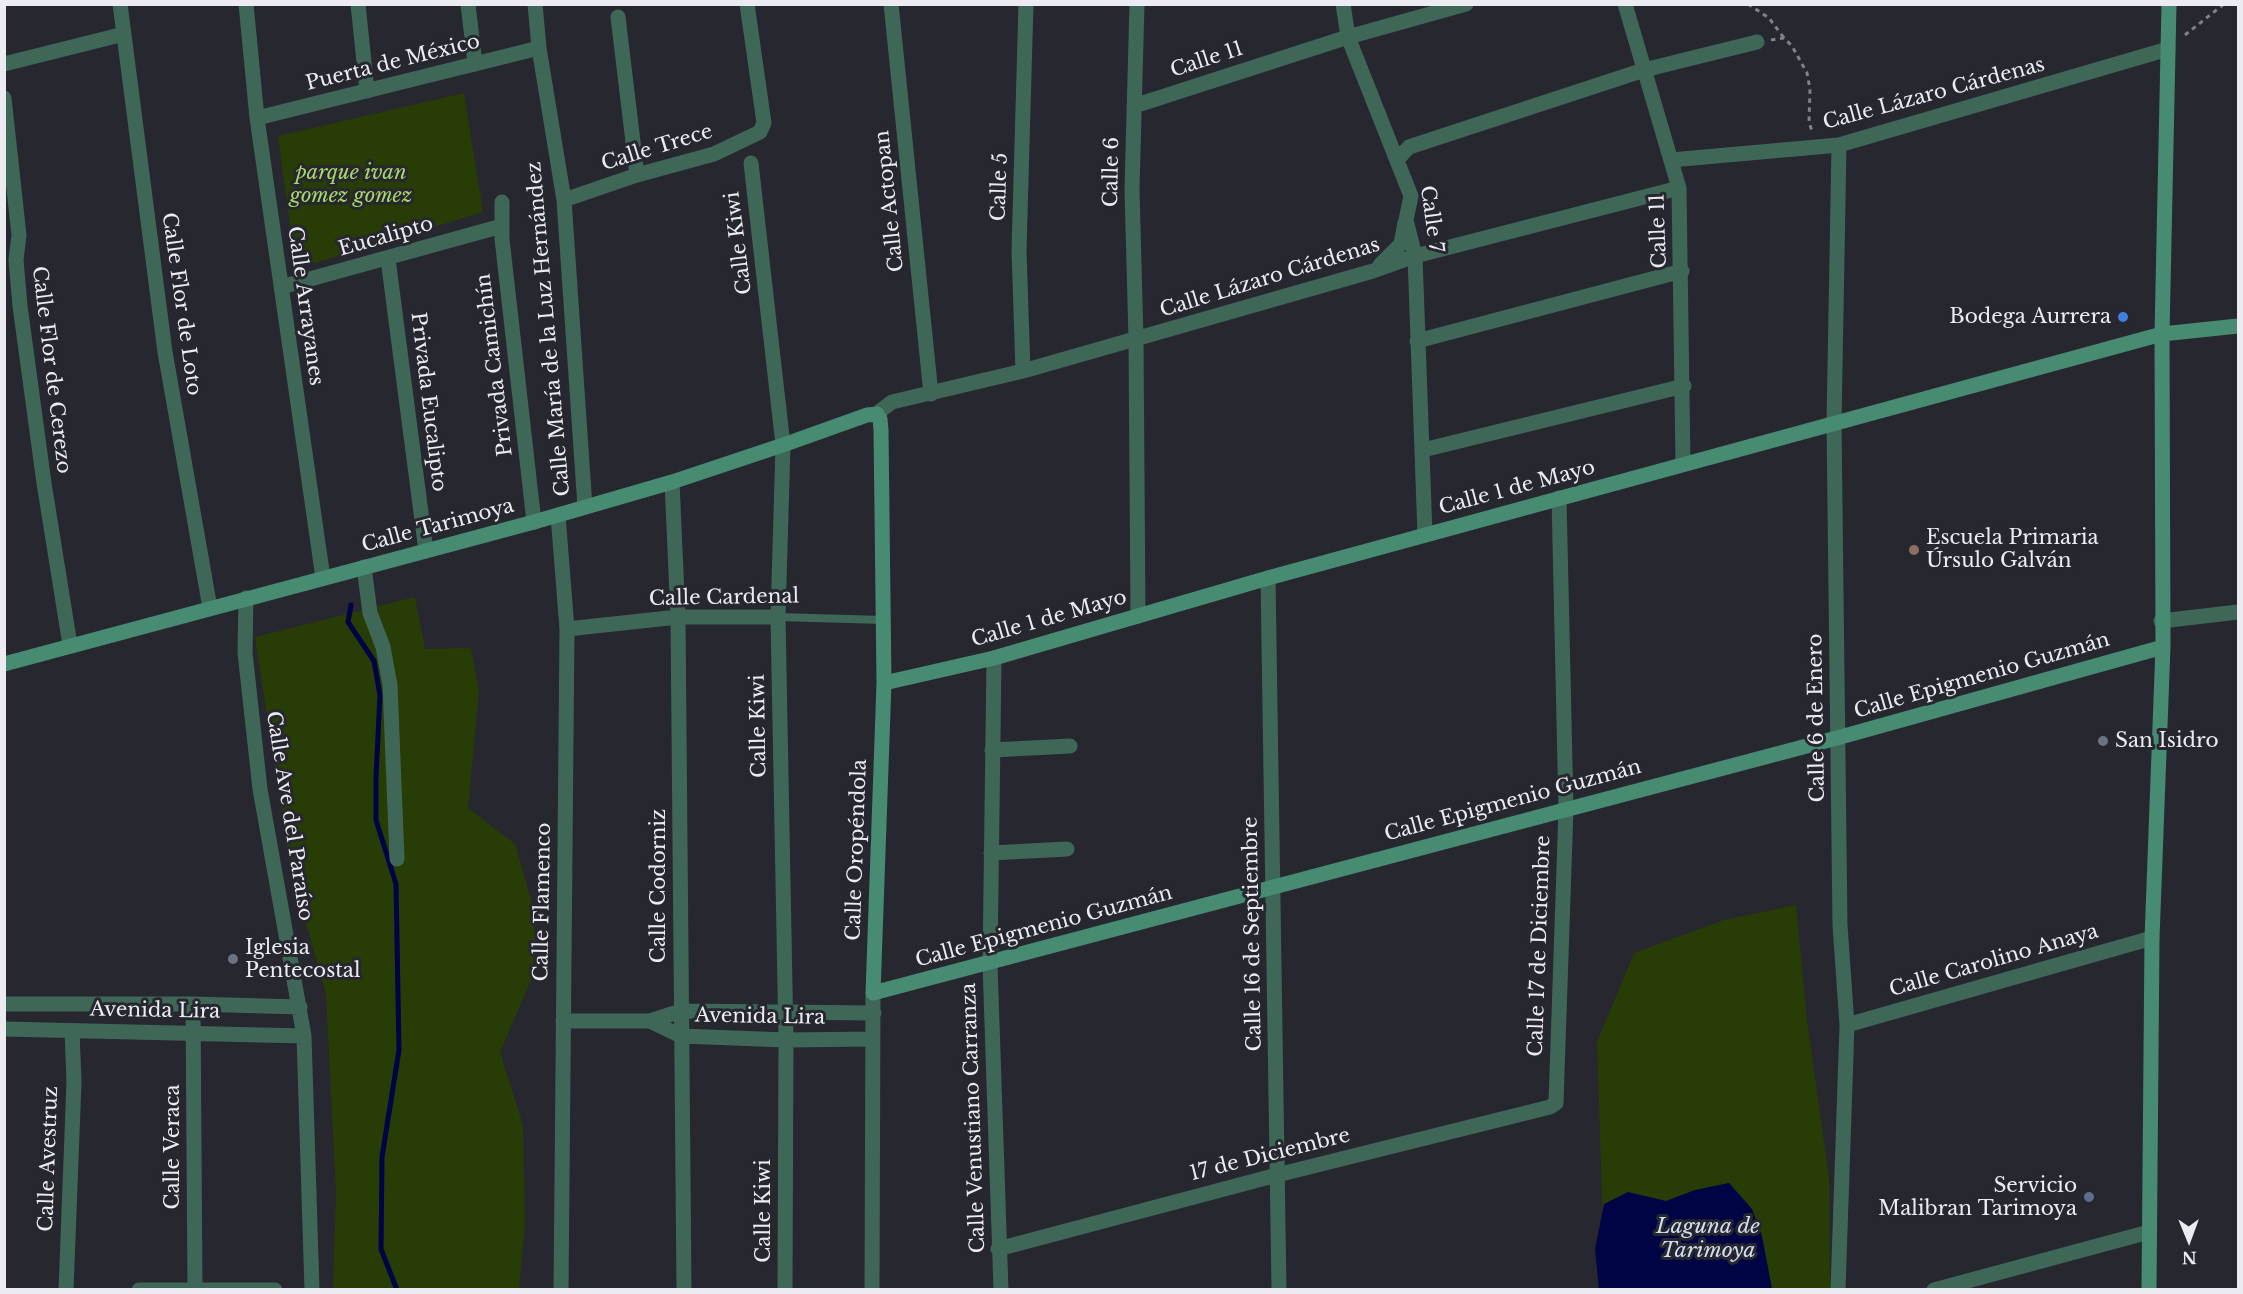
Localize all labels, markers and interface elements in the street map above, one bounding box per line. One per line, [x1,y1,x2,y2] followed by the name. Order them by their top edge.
[303,30,483,96] street label: Puerta de México
[1168,37,1246,83] street label: Calle 11
[1820,53,2048,135] street label: Calle Lázaro Cárdenas
[599,120,715,176] street label: Calle Trece
[871,129,909,273] street label: Calle Actopan
[1099,137,1125,207] street label: Calle 6
[987,152,1013,222] street label: Calle 5
[290,161,412,208] park label: parque ivan gomez gomez
[522,161,576,497] street label: Calle María de la Luz Hernández
[1414,184,1448,254] street label: Calle 7
[721,190,757,296] street label: Calle Kiwi
[1646,193,1672,269] street label: Calle 11
[156,211,206,397] street label: Calle Flor de Loto
[336,212,436,262] street label: Eucalipto
[282,225,328,387] street label: Calle Arrayanes
[1157,233,1383,323] street label: Calle Lázaro Cárdenas
[26,265,76,475] street label: Calle Flor de Cerezo
[472,272,518,458] street label: Privada Camichín
[1949,305,2111,329] place label: Bodega Aurrera
[2116,310,2130,324] marker: Bodega Aurrera
[405,311,451,493] street label: Privada Eucalipto
[1436,456,1598,520] street label: Calle 1 de Mayo
[359,494,517,558] street label: Calle Tarimoya
[1926,526,2099,573] place label: Escuela Primaria Úrsulo Galván
[1907,543,1921,557] marker: Escuela Primaria Úrsulo Galván
[649,585,799,611] street label: Calle Cardenal
[969,585,1129,653] street label: Calle 1 de Mayo
[1851,628,2113,724] street label: Calle Epigmenio Guzmán
[1804,633,1830,803] street label: Calle 6 de Enero
[746,674,772,778] street label: Calle Kiwi
[261,709,317,923] street label: Calle Ave del Paraíso
[2115,729,2218,753] place label: San Isidro
[2096,734,2110,748] marker: San Isidro
[1382,755,1644,847] street label: Calle Epigmenio Guzmán
[842,759,872,941] street label: Calle Oropéndola
[647,809,671,963] street label: Calle Codorniz
[1239,816,1267,1052] street label: Calle 16 de Septiembre
[530,822,556,982] street label: Calle Flamenco
[1524,835,1556,1057] street label: Calle 17 de Diciembre
[913,881,1175,973] street label: Calle Epigmenio Guzmán
[1887,920,2101,1002] street label: Calle Carolino Anaya
[245,936,360,983] place label: Iglesia Pentecostal
[226,952,240,966] marker: Iglesia Pentecostal
[957,982,991,1254] street label: Calle Venustiano Carranza
[90,998,220,1024] street label: Avenida Lira
[695,1004,825,1030] street label: Avenida Lira
[161,1084,185,1210] street label: Calle Veraca
[34,1086,64,1232] street label: Calle Avestruz
[1187,1123,1353,1187] street label: 17 de Diciembre
[752,1159,776,1263] street label: Calle Kiwi
[1878,1174,2077,1221] place label: Servicio Malibran Tarimoya
[2082,1190,2096,1204] marker: Servicio Malibran Tarimoya
[2159,1210,2219,1270] north arrow
[1656,1214,1760,1264] water label: Laguna de Tarimoya
[2182,1248,2197,1268] text: N

